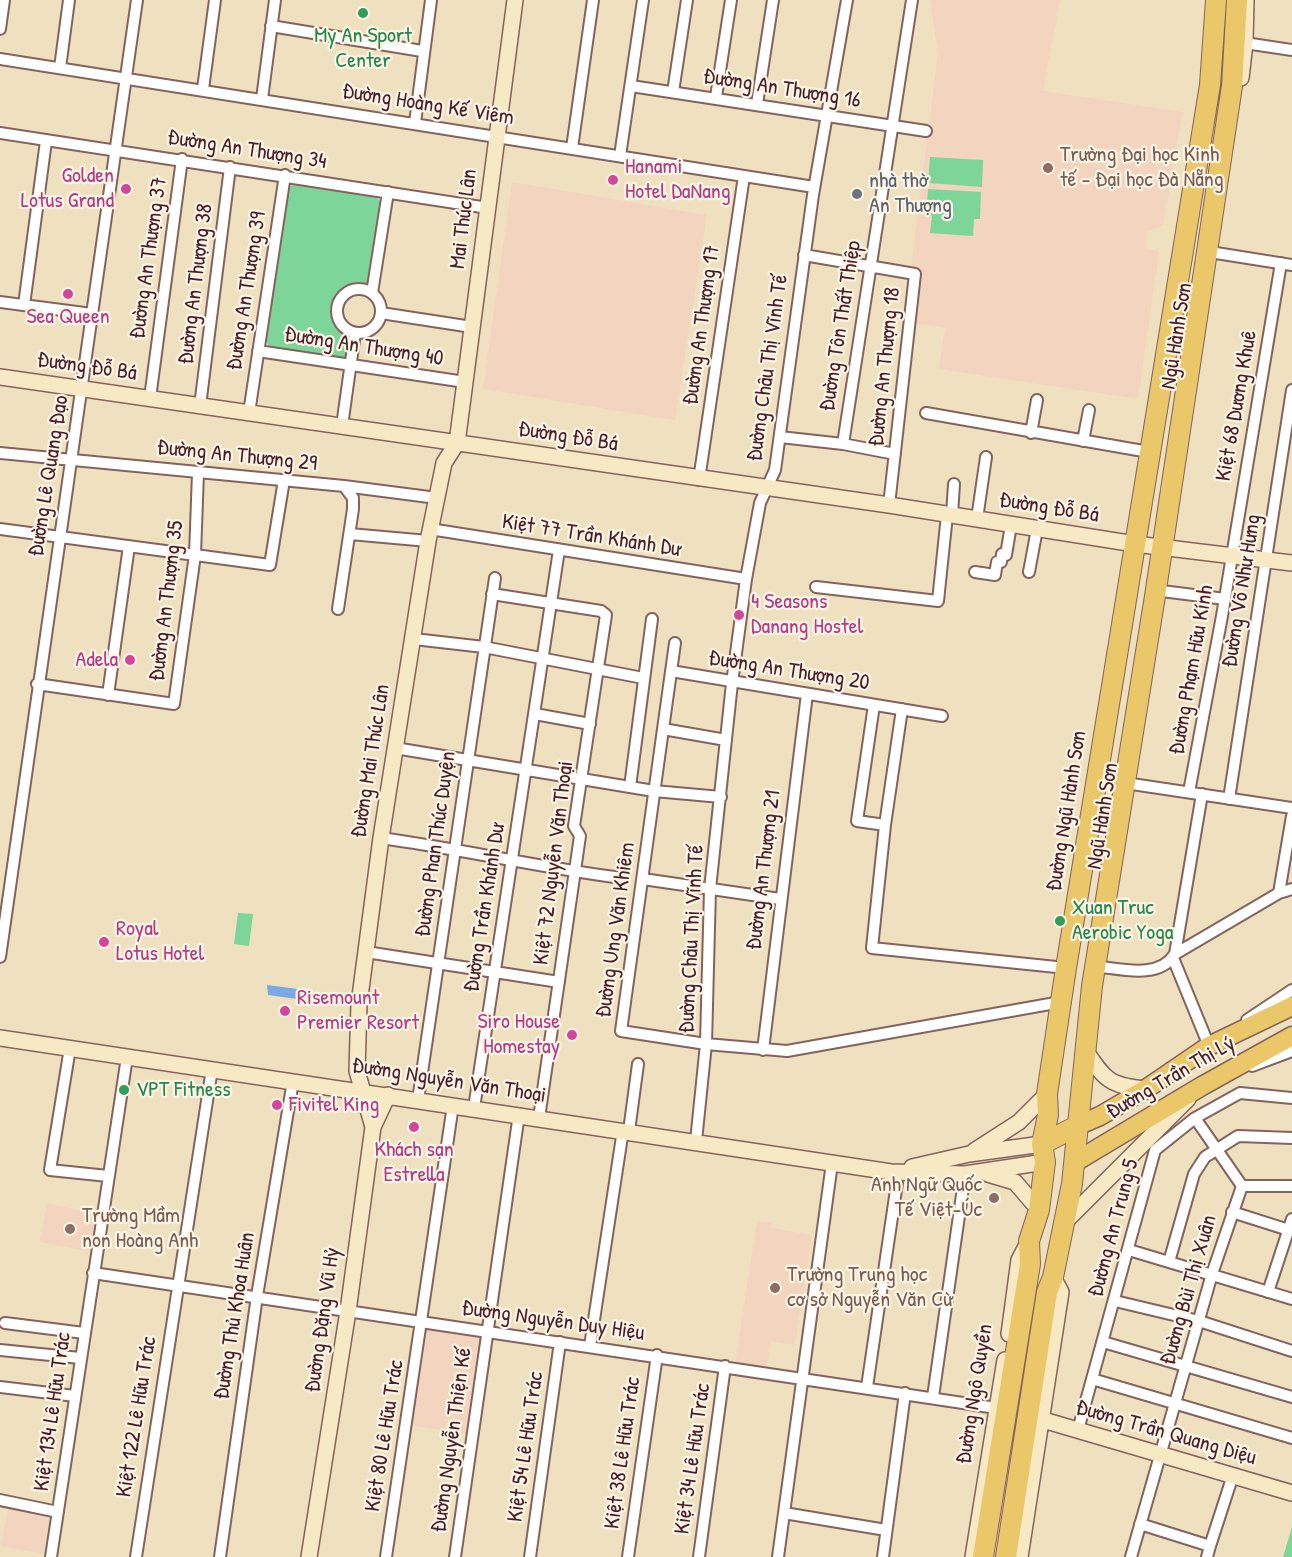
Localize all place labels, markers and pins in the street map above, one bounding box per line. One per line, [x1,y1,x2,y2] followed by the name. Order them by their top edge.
[356,6,370,20] marker: My An Sport Center
[314,23,412,74] place label: My An Sport Center
[1060,142,1224,194] place label: Trường Đại học Kinh tế - Đại học Đà Nẵng
[625,154,731,206] place label: Hanami Hotel DaNang
[1041,161,1055,175] marker: Trường Đại học Kinh tế - Đại học Đà Nẵng
[21,163,114,214] place label: Golden Lotus Grand
[869,168,952,220] place label: nhà thờ An Thượng
[606,173,620,187] marker: Hanami Hotel DaNang
[119,182,133,196] marker: Golden Lotus Grand
[850,187,864,201] marker: nhà thờ An Thượng
[61,287,75,301] marker: Sea Queen
[26,304,110,330] place label: Sea Queen
[751,589,863,640] place label: 4 Seasons Danang Hostel
[732,608,746,622] marker: 4 Seasons Danang Hostel
[75,647,118,673] place label: Adela
[123,653,137,667] marker: Adela
[1072,895,1173,946] place label: Xuan Truc Aerobic Yoga
[1053,914,1067,928] marker: Xuan Truc Aerobic Yoga
[116,916,204,968] place label: Royal Lotus Hotel
[97,935,111,949] marker: Royal Lotus Hotel
[297,985,419,1036] place label: Risemount Premier Resort
[278,1004,292,1018] marker: Risemount Premier Resort
[477,1009,560,1060] place label: Siro House Homestay
[565,1028,579,1042] marker: Siro House Homestay
[136,1077,231,1103] place label: VPT Fitness
[117,1083,131,1097] marker: VPT Fitness
[289,1092,379,1118] place label: Fivitel King
[270,1098,284,1112] marker: Fivitel King
[407,1120,421,1134] marker: Khách sạn Estrella
[374,1137,454,1188] place label: Khách sạn Estrella
[871,1172,982,1224] place label: Anh Ngữ Quốc Tế Việt-Úc
[987,1191,1001,1205] marker: Anh Ngữ Quốc Tế Việt-Úc
[82,1203,198,1254] place label: Trường Mầm non Hoàng Anh
[63,1222,77,1236] marker: Trường Mầm non Hoàng Anh
[787,1262,952,1314] place label: Trường Trung học cơ sở Nguyễn Văn Cừ
[768,1281,782,1295] marker: Trường Trung học cơ sở Nguyễn Văn Cừ

